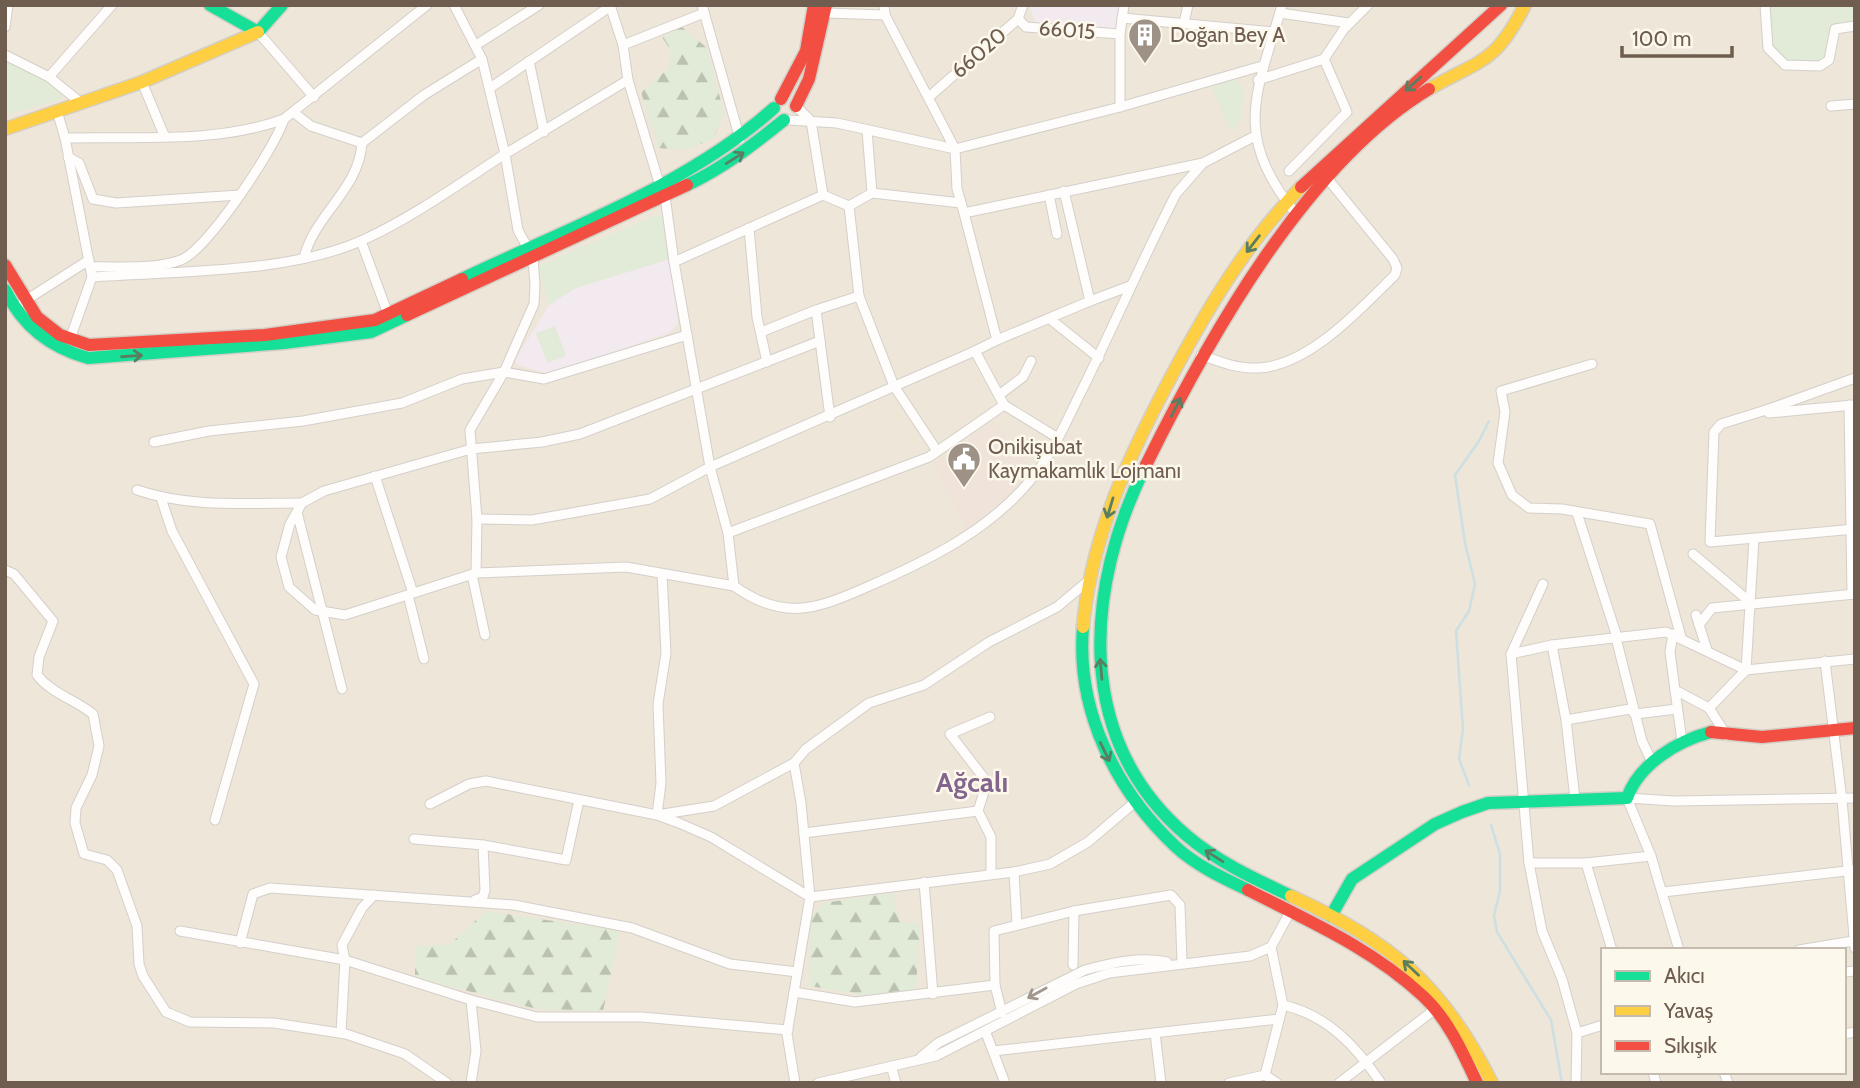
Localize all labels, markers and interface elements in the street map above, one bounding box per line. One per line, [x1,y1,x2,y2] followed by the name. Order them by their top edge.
[1622,14,1732,58] scale bar
[1038,15,1096,44] street label: 66015
[1126,16,1164,65] building icon: Doğan Bey A
[946,22,1011,83] street label: 66020
[1170,22,1285,47] place label: Doğan Bey A
[1632,26,1691,51] text: 100 m
[1405,75,1422,92] one-way arrow
[724,151,744,165] one-way arrow
[1245,234,1260,253] one-way arrow
[120,349,142,362] one-way arrow
[1169,397,1183,418] one-way arrow
[988,434,1181,484] place label: Onikişubat Kaymakamlık Lojmanı
[945,440,983,489] public building icon: Onikişubat Kaymakamlık Lojmanı
[1102,496,1115,518] one-way arrow
[1094,658,1107,680] one-way arrow
[1099,741,1113,762] one-way arrow
[936,765,1008,799] district label: Ağcalı
[1204,849,1224,863] one-way arrow
[1601,948,1846,1074] legend
[1402,960,1420,976] one-way arrow
[1664,963,1705,988] text: Akıcı
[1027,987,1048,1001] one-way arrow
[1663,998,1713,1023] text: Yavaş
[1664,1033,1718,1058] text: Sıkışık

